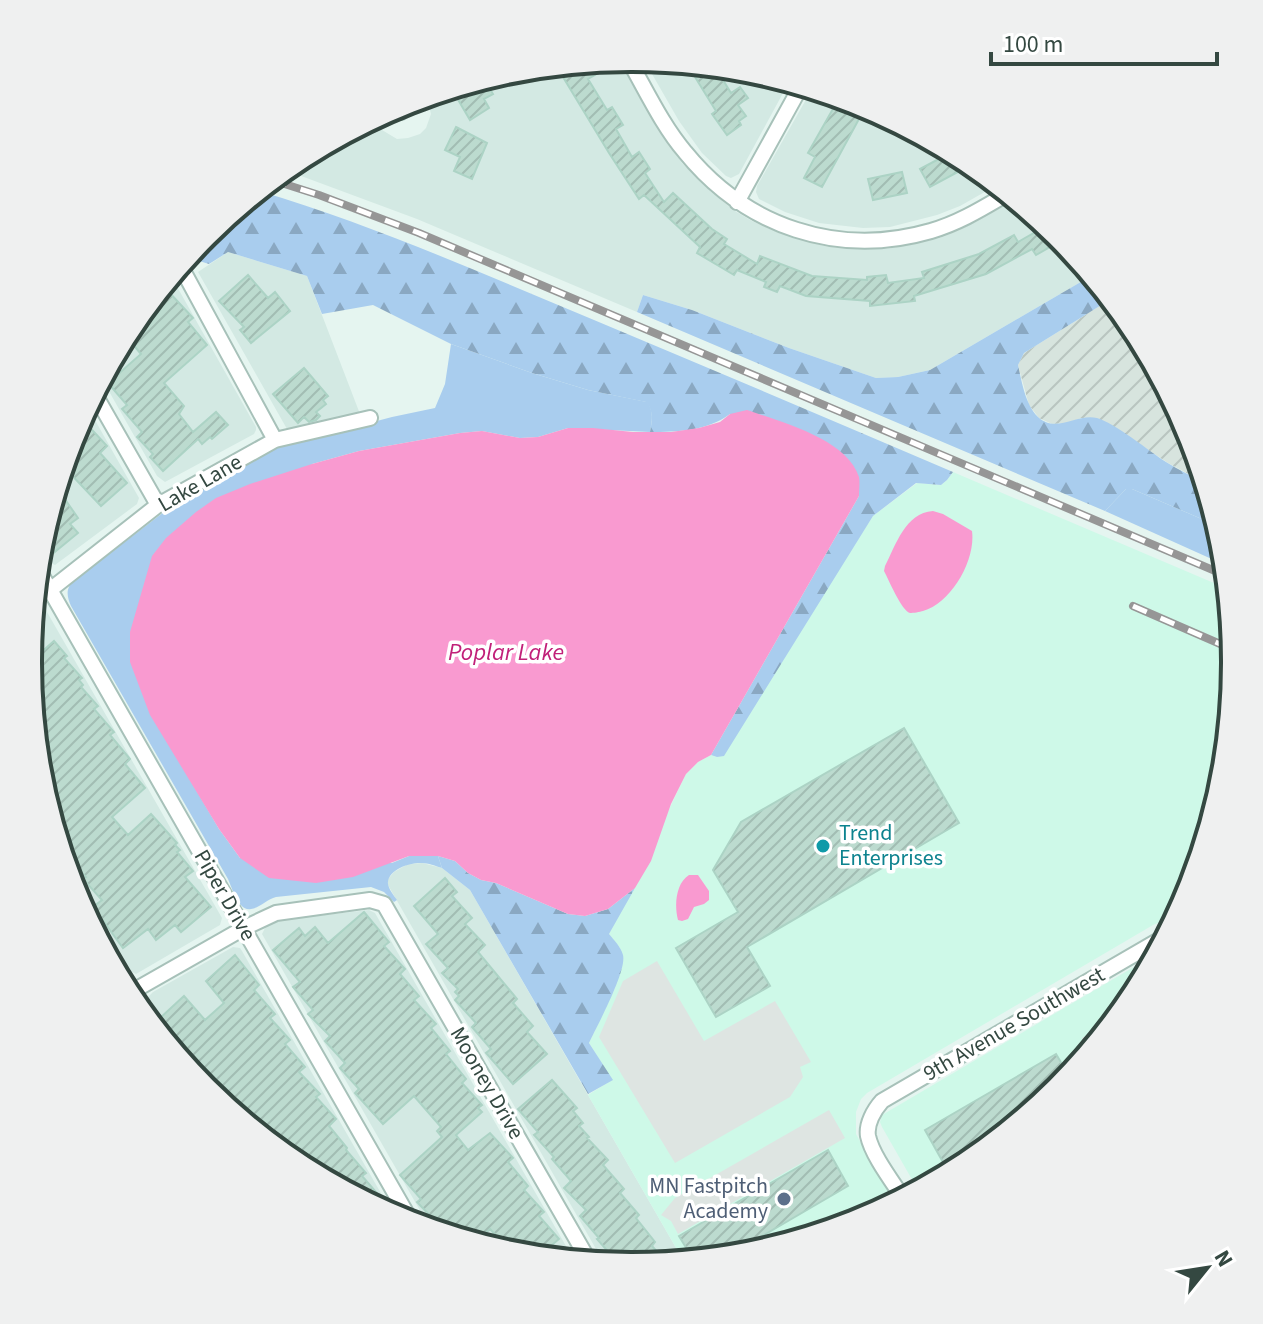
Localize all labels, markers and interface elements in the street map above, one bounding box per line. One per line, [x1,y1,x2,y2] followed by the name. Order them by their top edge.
[991,16,1217,66] scale bar
[1003,27,1063,62] text: 100 m
[152,446,248,520] street label: Lake Lane
[448,635,564,670] water label: Poplar Lake
[839,817,943,874] place label: Trend Enterprises
[814,837,832,855] marker: Trend Enterprises
[186,843,264,947] street label: Piper Drive
[917,959,1111,1089] street label: 9th Avenue Southwest
[442,1021,532,1145] street label: Mooney Drive
[649,1170,769,1227] place label: MN Fastpitch Academy
[775,1190,793,1208] marker: MN Fastpitch Academy
[1167,1228,1247,1308] north arrow
[1206,1244,1241,1273] text: N

